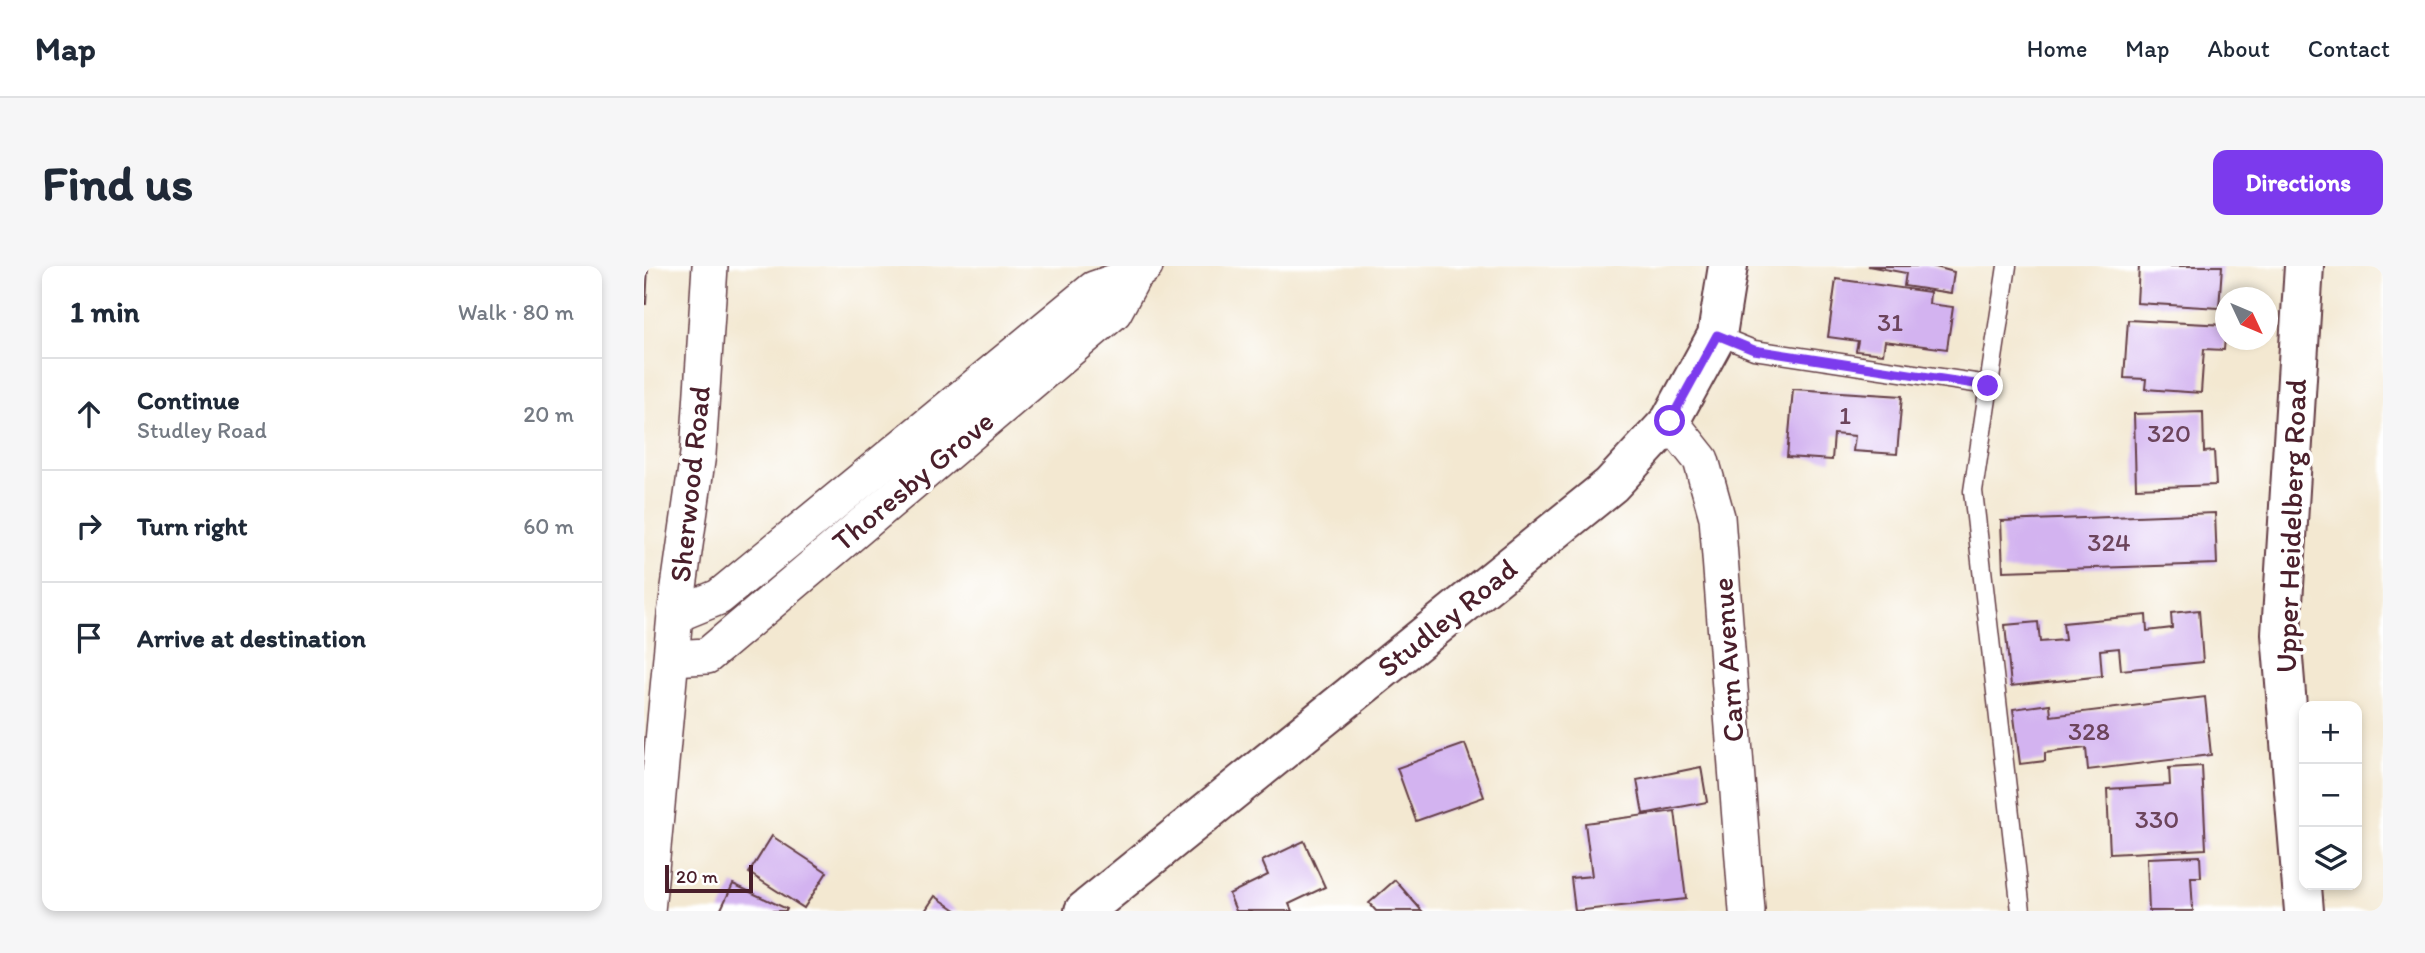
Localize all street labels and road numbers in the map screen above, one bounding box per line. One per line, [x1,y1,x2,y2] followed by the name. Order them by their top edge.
[2267,378,2314,674] street label: Upper Heidelberg Road
[661,384,718,584] street label: Sherwood Road
[824,402,1001,559] street label: Thoresby Grove
[1369,550,1524,685] street label: Studley Road
[1703,577,1752,744] street label: Carn Avenue

